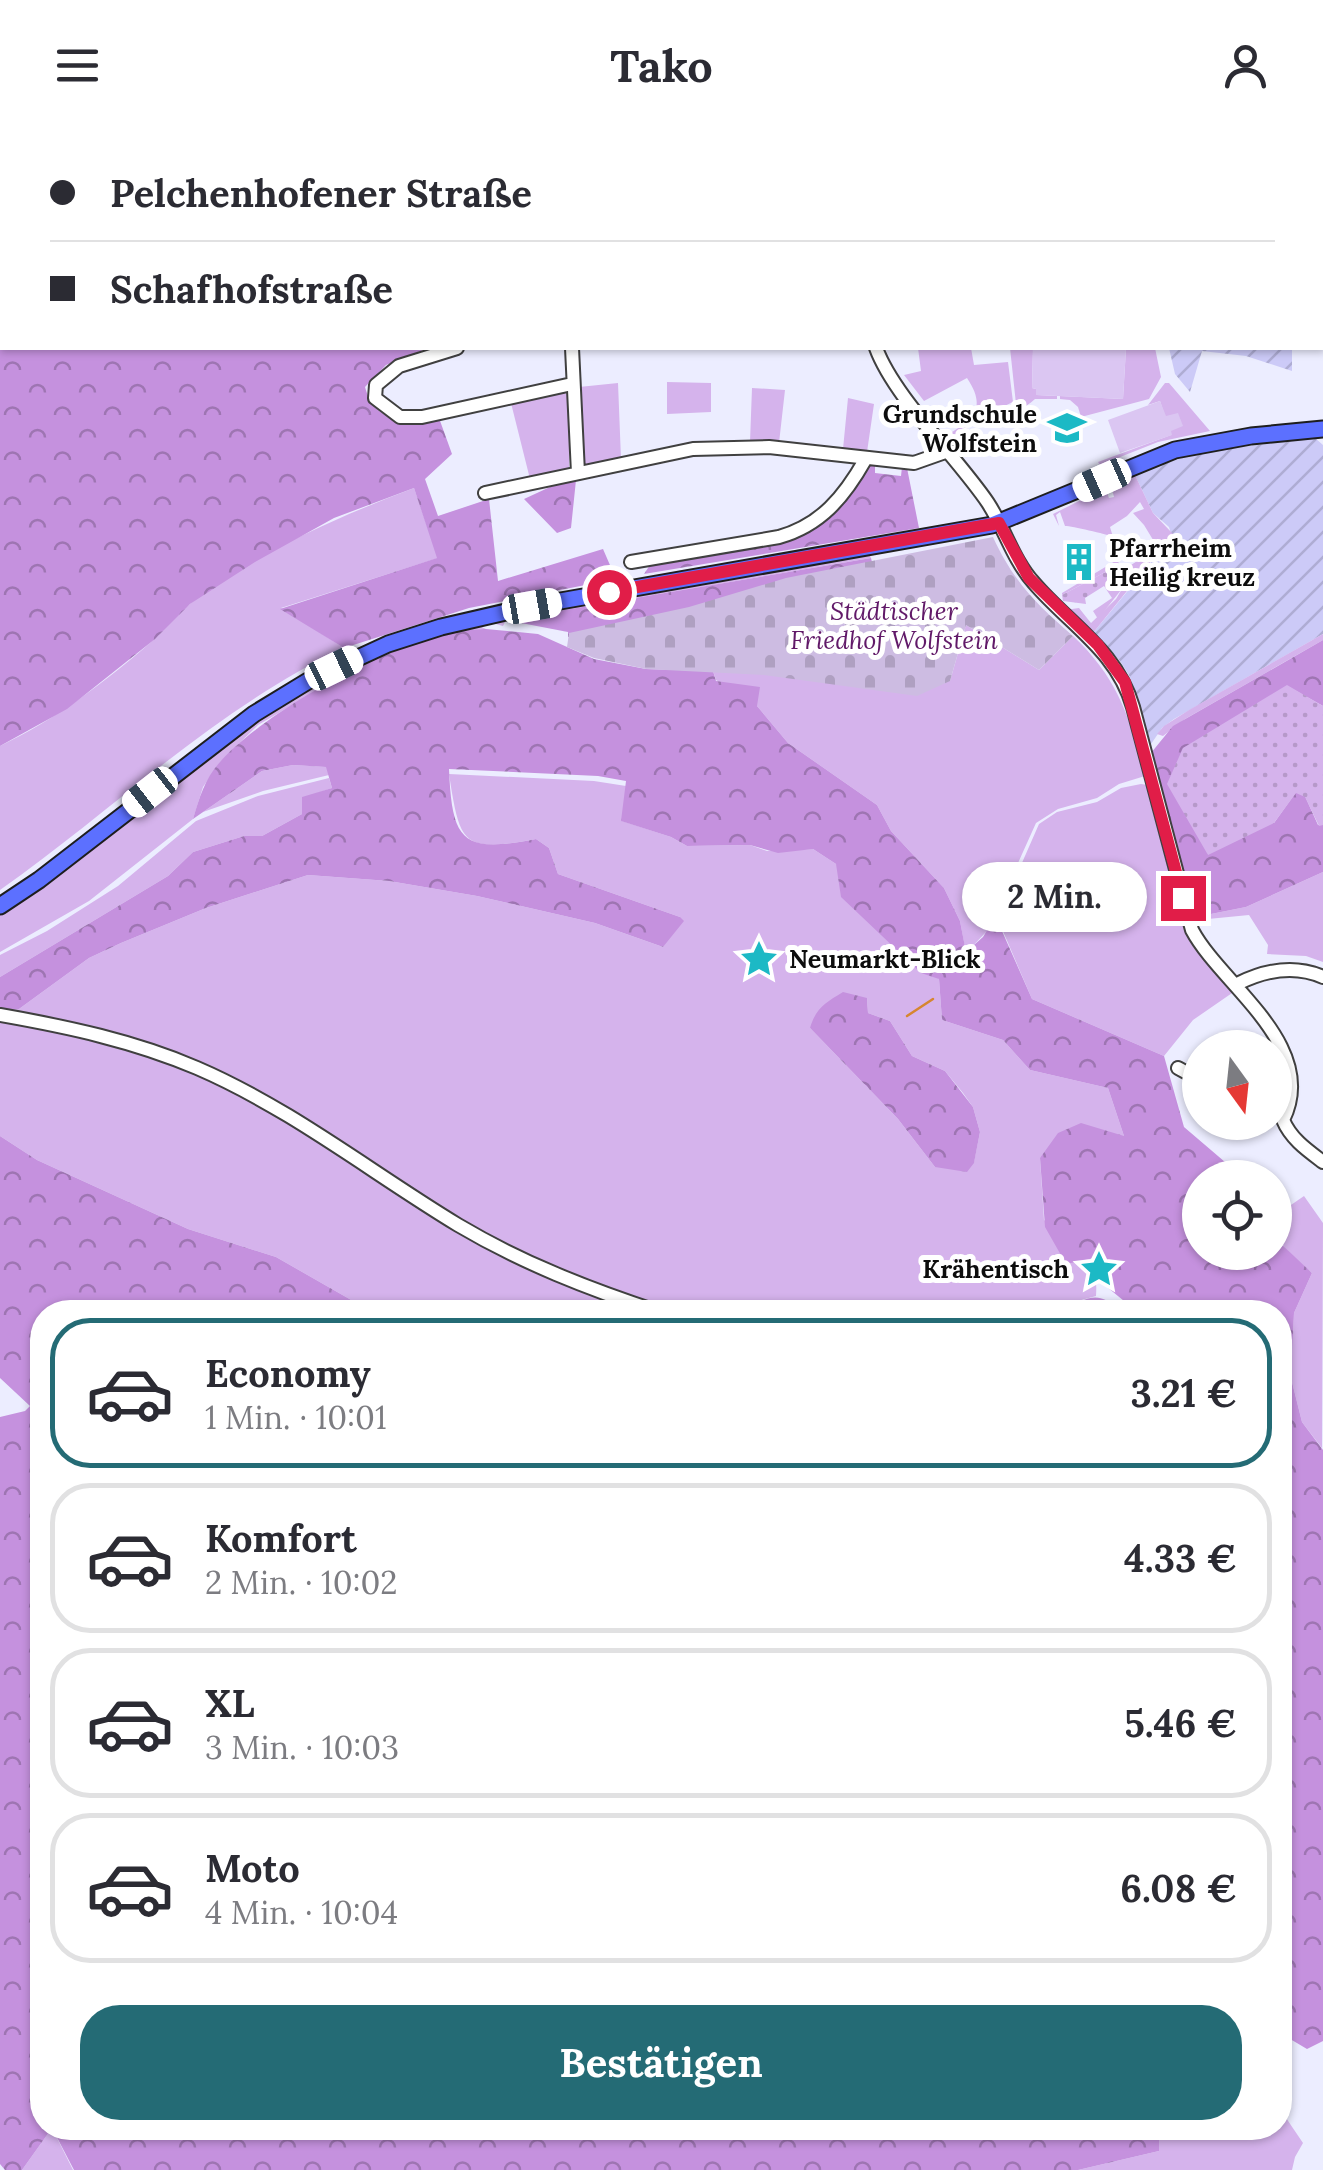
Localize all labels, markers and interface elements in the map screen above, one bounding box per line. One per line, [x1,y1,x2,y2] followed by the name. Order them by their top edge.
[610,37,713,94] text: Tako
[50,38,105,93] icon: menu
[1218,38,1273,93] icon: person
[110,169,532,217] text: Pelchenhofener Straße
[110,265,393,313] text: Schafhofstraße
[883,398,1037,459] place label: Grundschule Wolfstein
[1046,407,1088,449] school or university icon: Grundschule Wolfstein
[1068,454,1136,506] car
[1109,532,1255,593] place label: Pfarrheim Heilig kreuz
[1058,541,1100,583] building icon: Pfarrheim Heilig kreuz
[587,570,632,615] route start
[500,586,564,626] car
[790,595,998,656] park label: Städtischer Friedhof Wolfstein
[300,641,368,695] car
[117,762,183,822] car
[963,863,1148,933] callout: 2 Min.
[1007,876,1102,917] text: 2 Min.
[1161,876,1206,921] route end
[738,938,780,980] place icon: Neumarkt-Blick
[789,943,981,975] place label: Neumarkt-Blick
[1182,1030,1292,1140] north arrow
[1182,1030,1292,1270] map controls
[1182,1160,1292,1270] button: locate
[1078,1248,1120,1290] place icon: Krähentisch
[922,1253,1069,1285] place label: Krähentisch
[85,1348,175,1438] icon: car
[205,1349,371,1397] text: Economy
[1130,1369,1237,1417] text: 3.21 €
[205,1397,387,1438] text: 1 Min. · 10:01
[85,1513,175,1603] icon: car
[205,1514,357,1562] text: Komfort
[1124,1534,1237,1582] text: 4.33 €
[205,1562,397,1603] text: 2 Min. · 10:02
[85,1678,175,1768] icon: car
[205,1679,255,1727] text: XL
[1124,1699,1237,1747] text: 5.46 €
[205,1727,399,1768] text: 3 Min. · 10:03
[85,1843,175,1933] icon: car
[205,1844,300,1892] text: Moto
[1120,1864,1237,1912] text: 6.08 €
[205,1892,398,1933] text: 4 Min. · 10:04
[80,2005,1242,2120] button: Bestätigen

